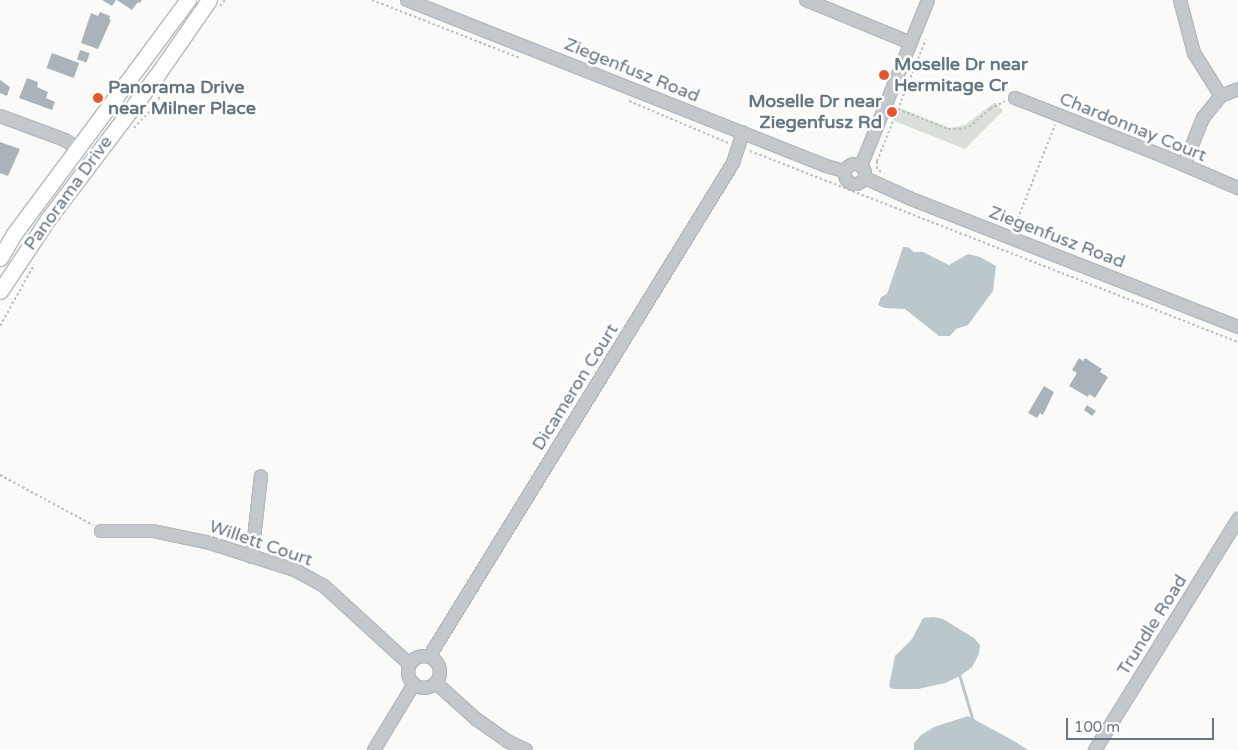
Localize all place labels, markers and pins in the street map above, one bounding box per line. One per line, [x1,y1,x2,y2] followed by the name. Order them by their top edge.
[894,54,1028,96] place label: Moselle Dr near Hermitage Cr
[878,69,890,81] marker: Moselle Dr near Hermitage Cr
[108,77,256,120] place label: Panorama Drive near Milner Place
[748,91,882,134] place label: Moselle Dr near Ziegenfusz Rd
[92,92,104,104] marker: Panorama Drive near Milner Place
[886,106,898,118] marker: Moselle Dr near Ziegenfusz Rd

